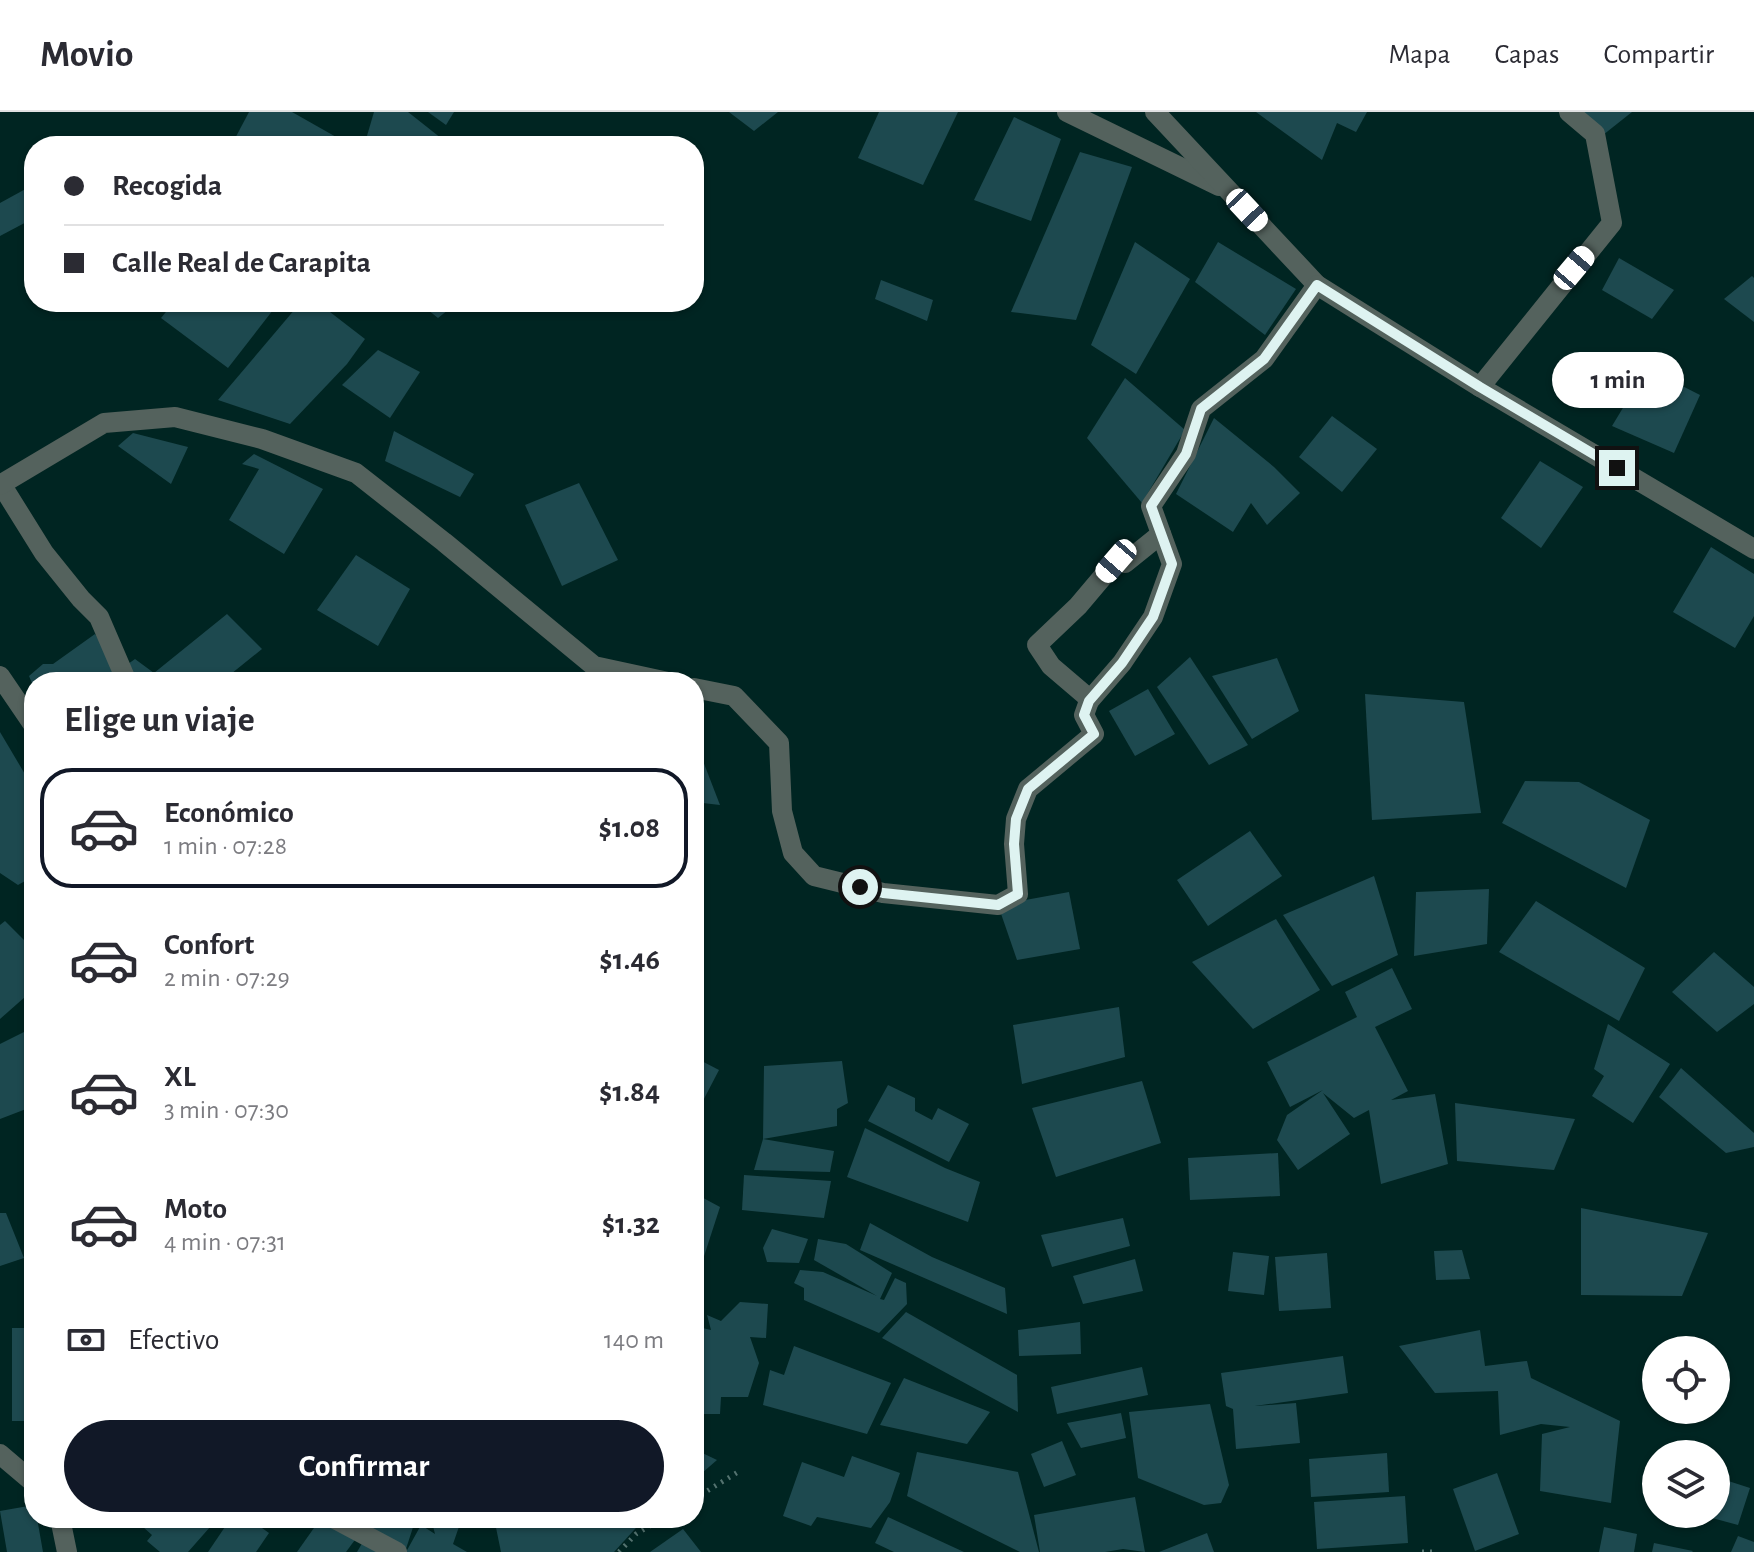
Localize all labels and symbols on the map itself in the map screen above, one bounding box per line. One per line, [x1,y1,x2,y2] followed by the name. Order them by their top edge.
[1222,184,1272,236] car
[1549,242,1599,294] car
[1551,352,1683,408] callout: 1 min
[1599,450,1635,486] route end
[1091,535,1141,587] car
[842,869,878,905] route start

